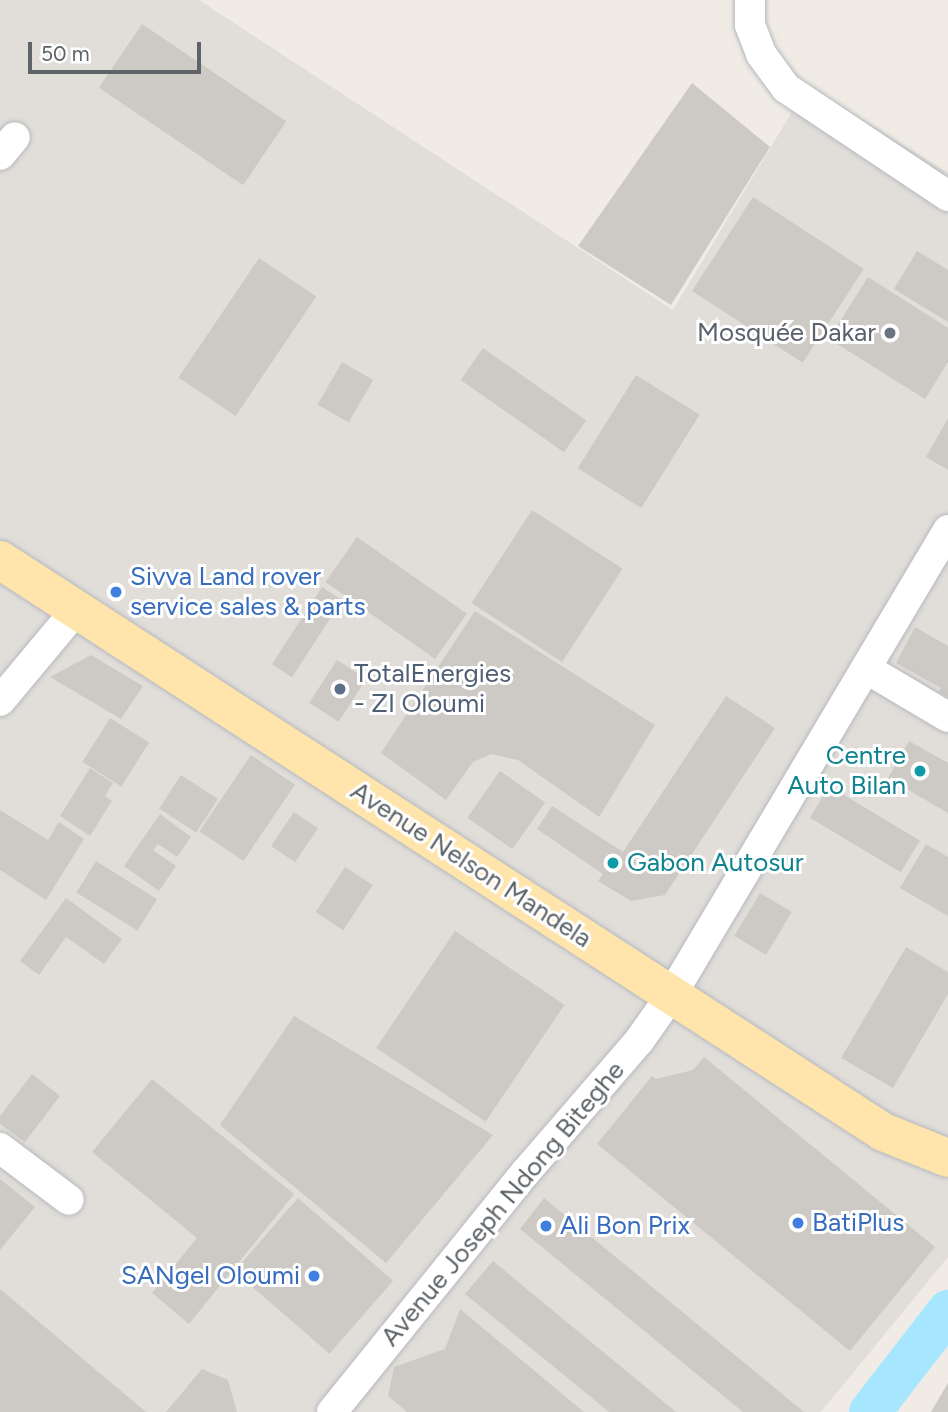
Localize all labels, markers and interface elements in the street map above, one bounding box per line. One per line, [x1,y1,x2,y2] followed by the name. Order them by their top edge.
[32,28,205,72] scale bar
[41,41,90,66] text: 50 m
[697,317,876,349] place label: Mosquée Dakar
[882,325,898,341] marker: Mosquée Dakar
[130,561,366,622] place label: Sivva Land rover service sales & parts
[108,584,124,600] marker: Sivva Land rover service sales & parts
[354,658,511,720] place label: TotalEnergies - ZI Oloumi
[332,681,348,697] marker: TotalEnergies - ZI Oloumi
[787,740,906,802] place label: Centre Auto Bilan
[912,763,928,779] marker: Centre Auto Bilan
[345,775,597,955] street label: Avenue Nelson Mandela
[627,847,804,879] place label: Gabon Autosur
[605,855,621,871] marker: Gabon Autosur
[375,1055,631,1353] street label: Avenue Joseph Ndong Biteghe
[812,1207,904,1239] place label: BatiPlus
[560,1210,690,1242] place label: Ali Bon Prix
[790,1215,806,1231] marker: BatiPlus
[538,1218,554,1234] marker: Ali Bon Prix
[121,1260,300,1292] place label: SANgel Oloumi
[306,1268,322,1284] marker: SANgel Oloumi

